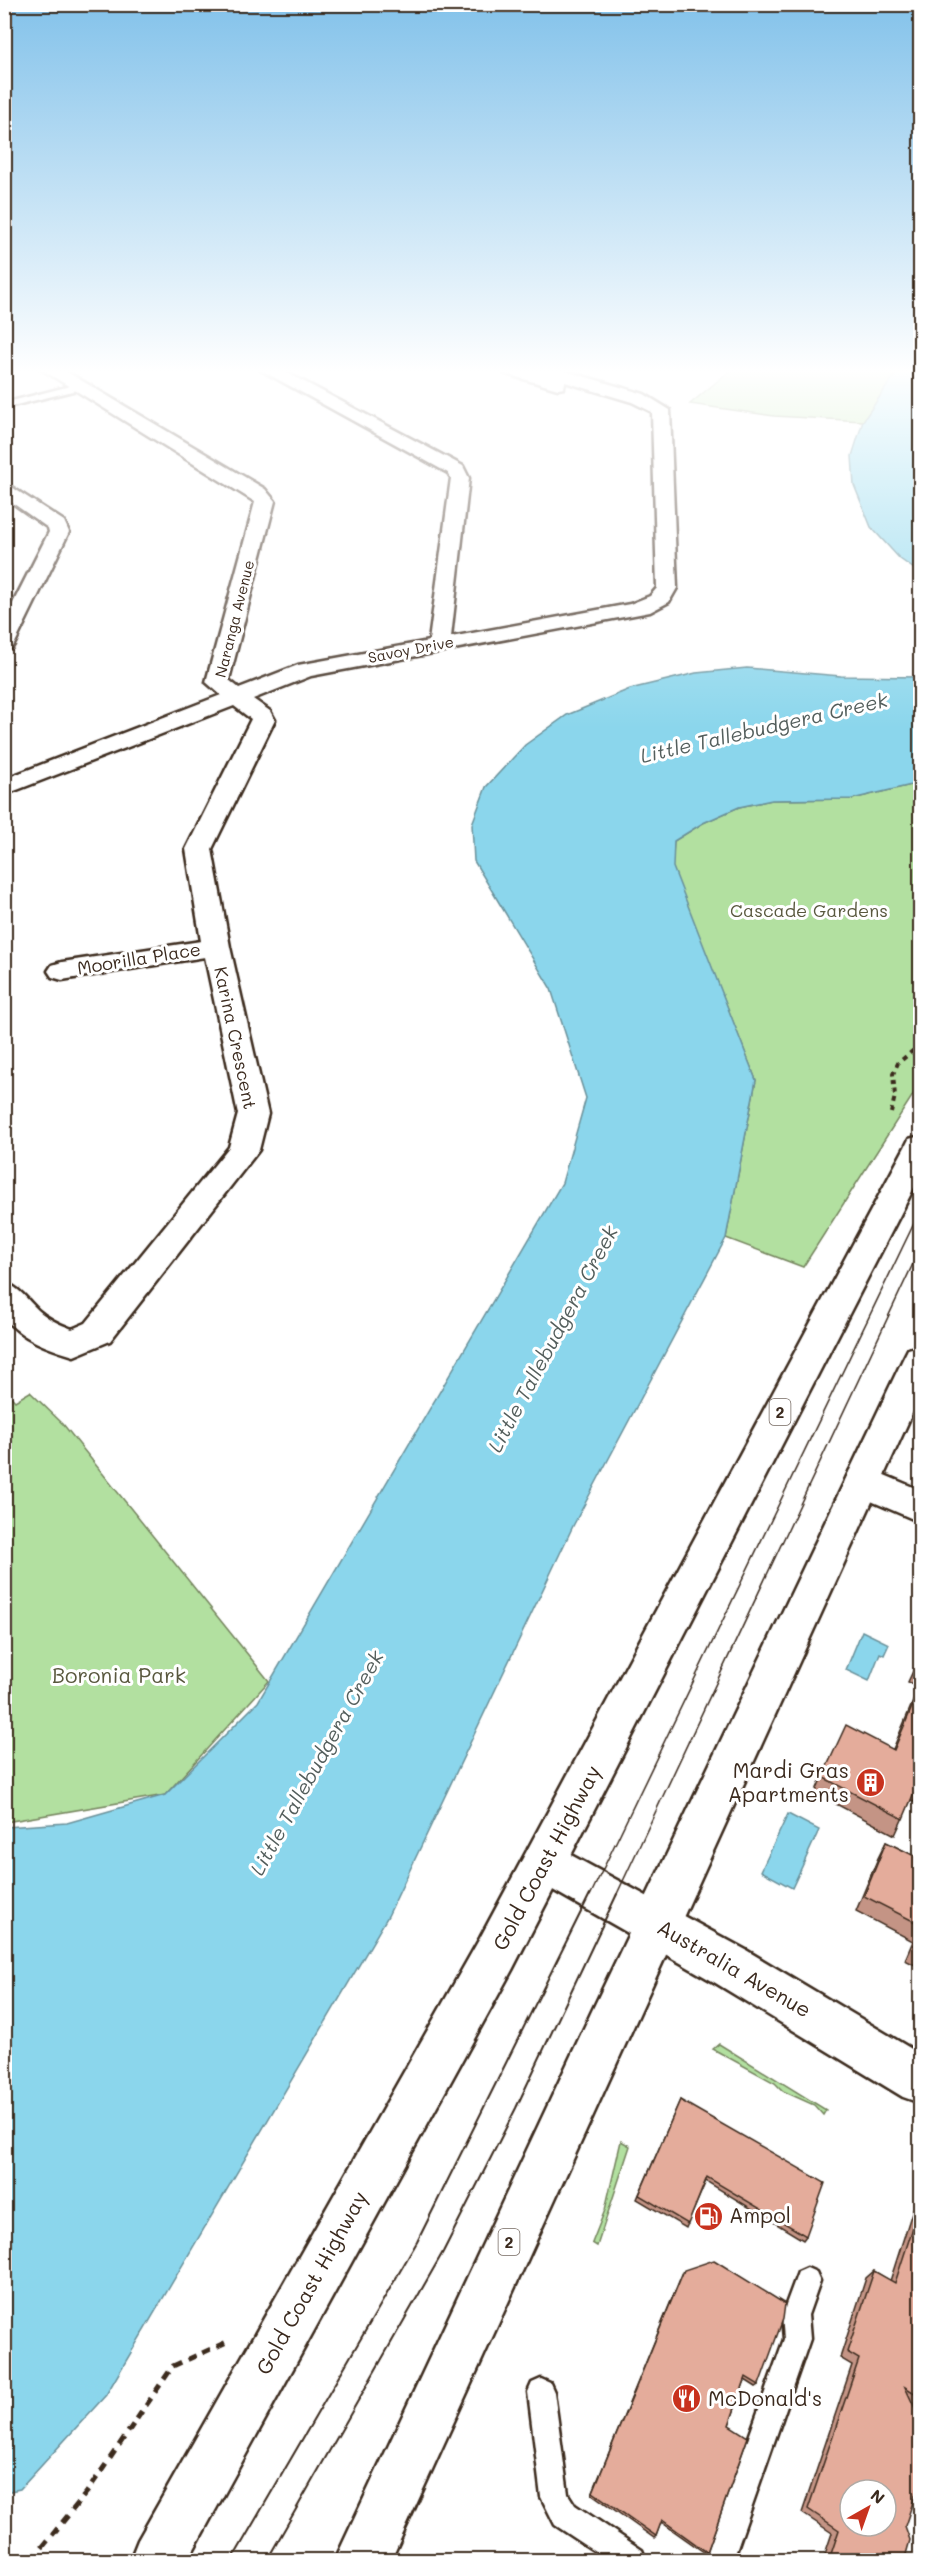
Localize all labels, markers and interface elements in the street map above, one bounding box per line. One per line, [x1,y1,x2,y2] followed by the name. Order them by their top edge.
[210,558,258,680] street label: Naranga Avenue
[366,631,455,667] street label: Savoy Drive
[638,686,890,768] water label: Little Tallebudgera Creek
[730,898,888,922] park label: Cascade Gardens
[75,936,202,980] street label: Moorilla Place
[209,964,263,1111] street label: Karina Crescent
[481,1220,623,1456] water label: Little Tallebudgera Creek
[770,1399,790,1425] road number: 2
[243,1645,389,1879] water label: Little Tallebudgera Creek
[52,1661,186,1688] park label: Boronia Park
[728,1756,849,1807] place label: Mardi Gras Apartments
[485,1760,606,1954] street label: Gold Coast Highway
[854,1767,886,1799] building icon: Mardi Gras Apartments
[653,1913,817,2023] street label: Australia Avenue
[249,2186,372,2379] street label: Gold Coast Highway
[692,2200,724,2232] fuel station icon: Ampol
[729,2201,791,2228] place label: Ampol
[498,2229,520,2255] road number: 2
[671,2383,703,2415] restaurant icon: McDonald's
[708,2384,822,2411] place label: McDonald's
[838,2478,898,2538] north arrow
[867,2484,889,2508] text: N

